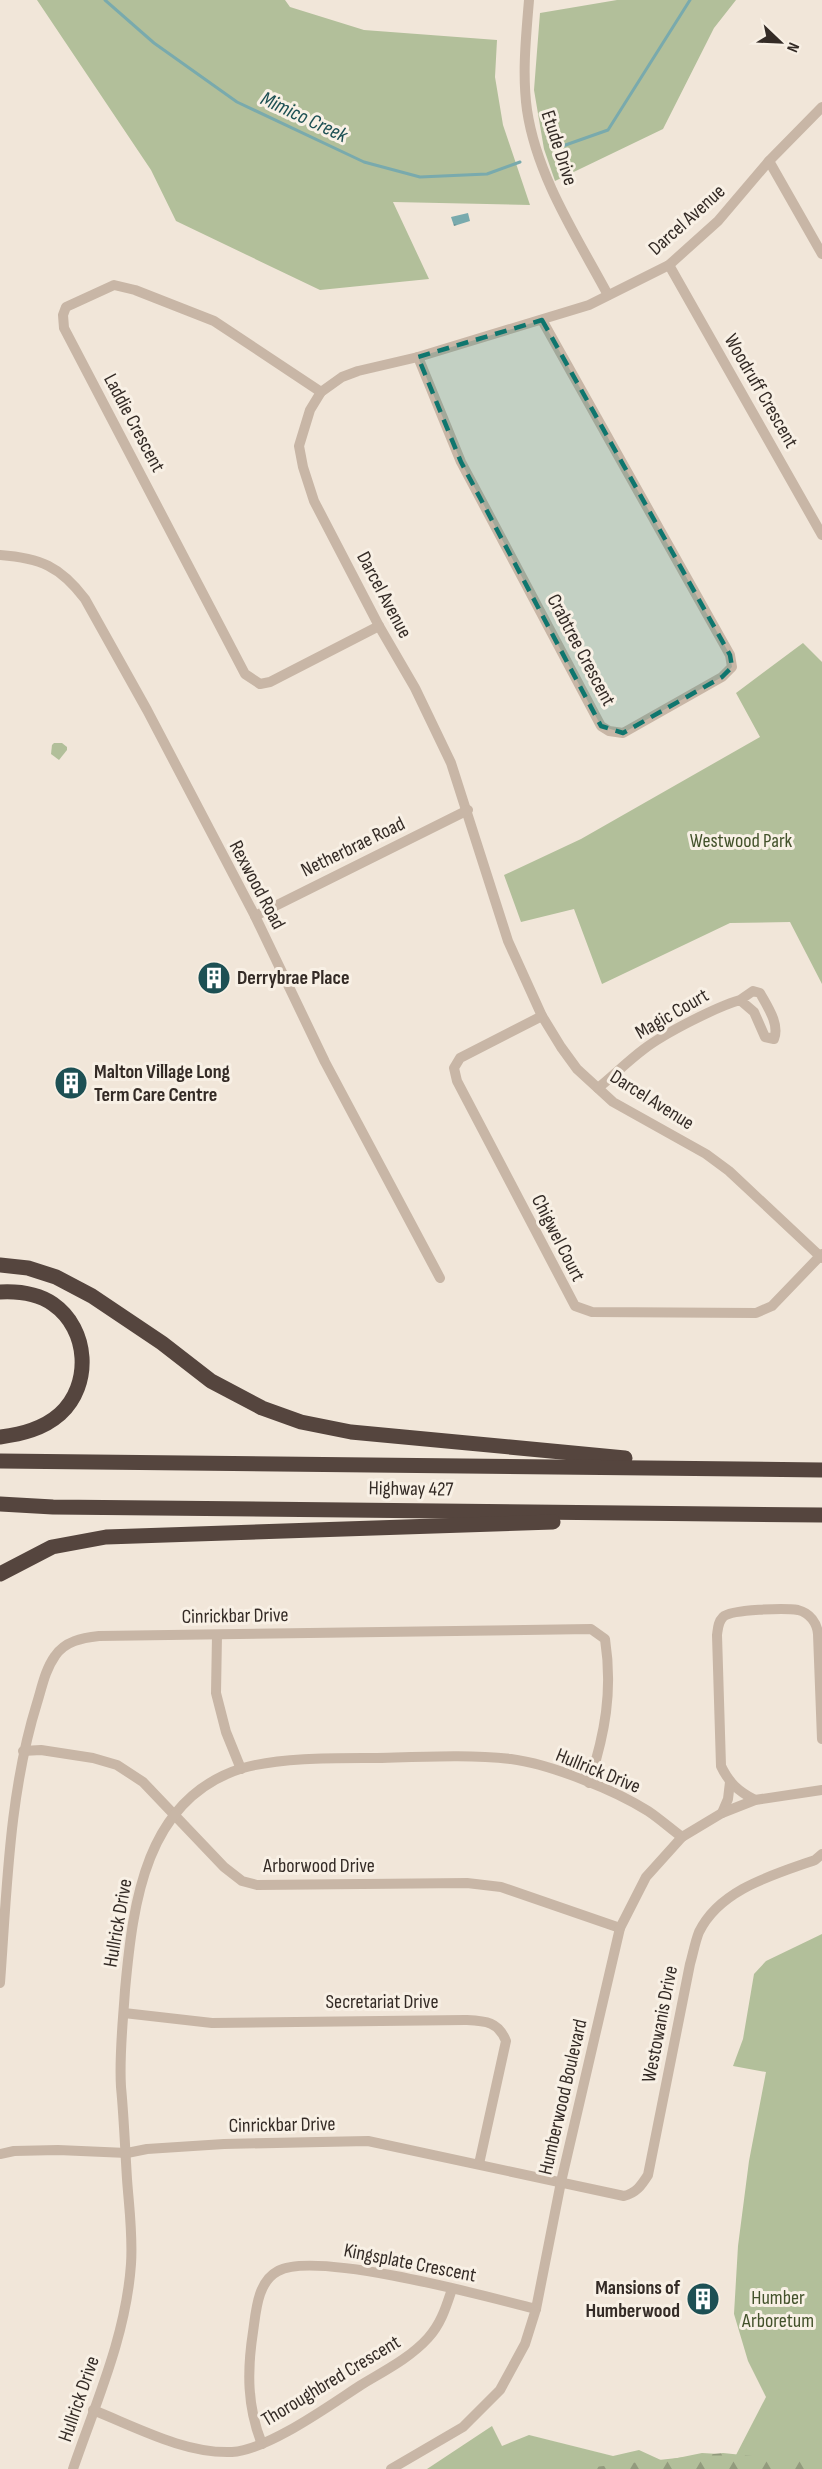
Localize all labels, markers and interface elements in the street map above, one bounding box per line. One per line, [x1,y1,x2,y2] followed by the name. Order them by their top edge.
[750,12,810,72] north arrow
[782,40,803,55] text: N
[257,86,352,148] water label: Mimico Creek
[536,108,582,188] street label: Etude Drive
[644,179,730,261] street label: Darcel Avenue
[719,330,803,452] street label: Woodruff Crescent
[98,370,170,476] street label: Laddie Crescent
[351,548,417,642] street label: Darcel Avenue
[542,590,620,710] street label: Crabtree Crescent
[297,812,409,882] street label: Netherbrae Road
[690,829,793,853] park label: Westwood Park
[224,837,290,933] street label: Rexwood Road
[196,960,232,996] building icon: Derrybrae Place
[237,966,349,990] place label: Derrybrae Place
[631,983,713,1045] street label: Magic Court
[94,1060,231,1107] place label: Malton Village Long Term Care Centre
[53,1065,89,1101] building icon: Malton Village Long Term Care Centre
[606,1065,698,1135] street label: Darcel Avenue
[526,1191,590,1285] street label: Chigwel Court
[369,1476,453,1502] street label: Highway 427
[181,1603,289,1629] street label: Cinrickbar Drive
[552,1743,644,1799] street label: Hullrick Drive
[262,1854,375,1878] street label: Arborwood Drive
[98,1877,138,1969] street label: Hullrick Drive
[637,1964,683,2084] street label: Westowanis Drive
[326,1990,438,2014] street label: Secretariat Drive
[533,2017,593,2177] street label: Humberwood Boulevard
[228,2112,336,2138] street label: Cinrickbar Drive
[342,2238,478,2288] street label: Kingsplate Crescent
[585,2276,681,2323] place label: Mansions of Humberwood
[685,2281,721,2317] building icon: Mansions of Humberwood
[741,2286,814,2333] park label: Humber Arboretum
[257,2330,405,2432] street label: Thoroughbred Crescent
[53,2353,105,2445] street label: Hullrick Drive

